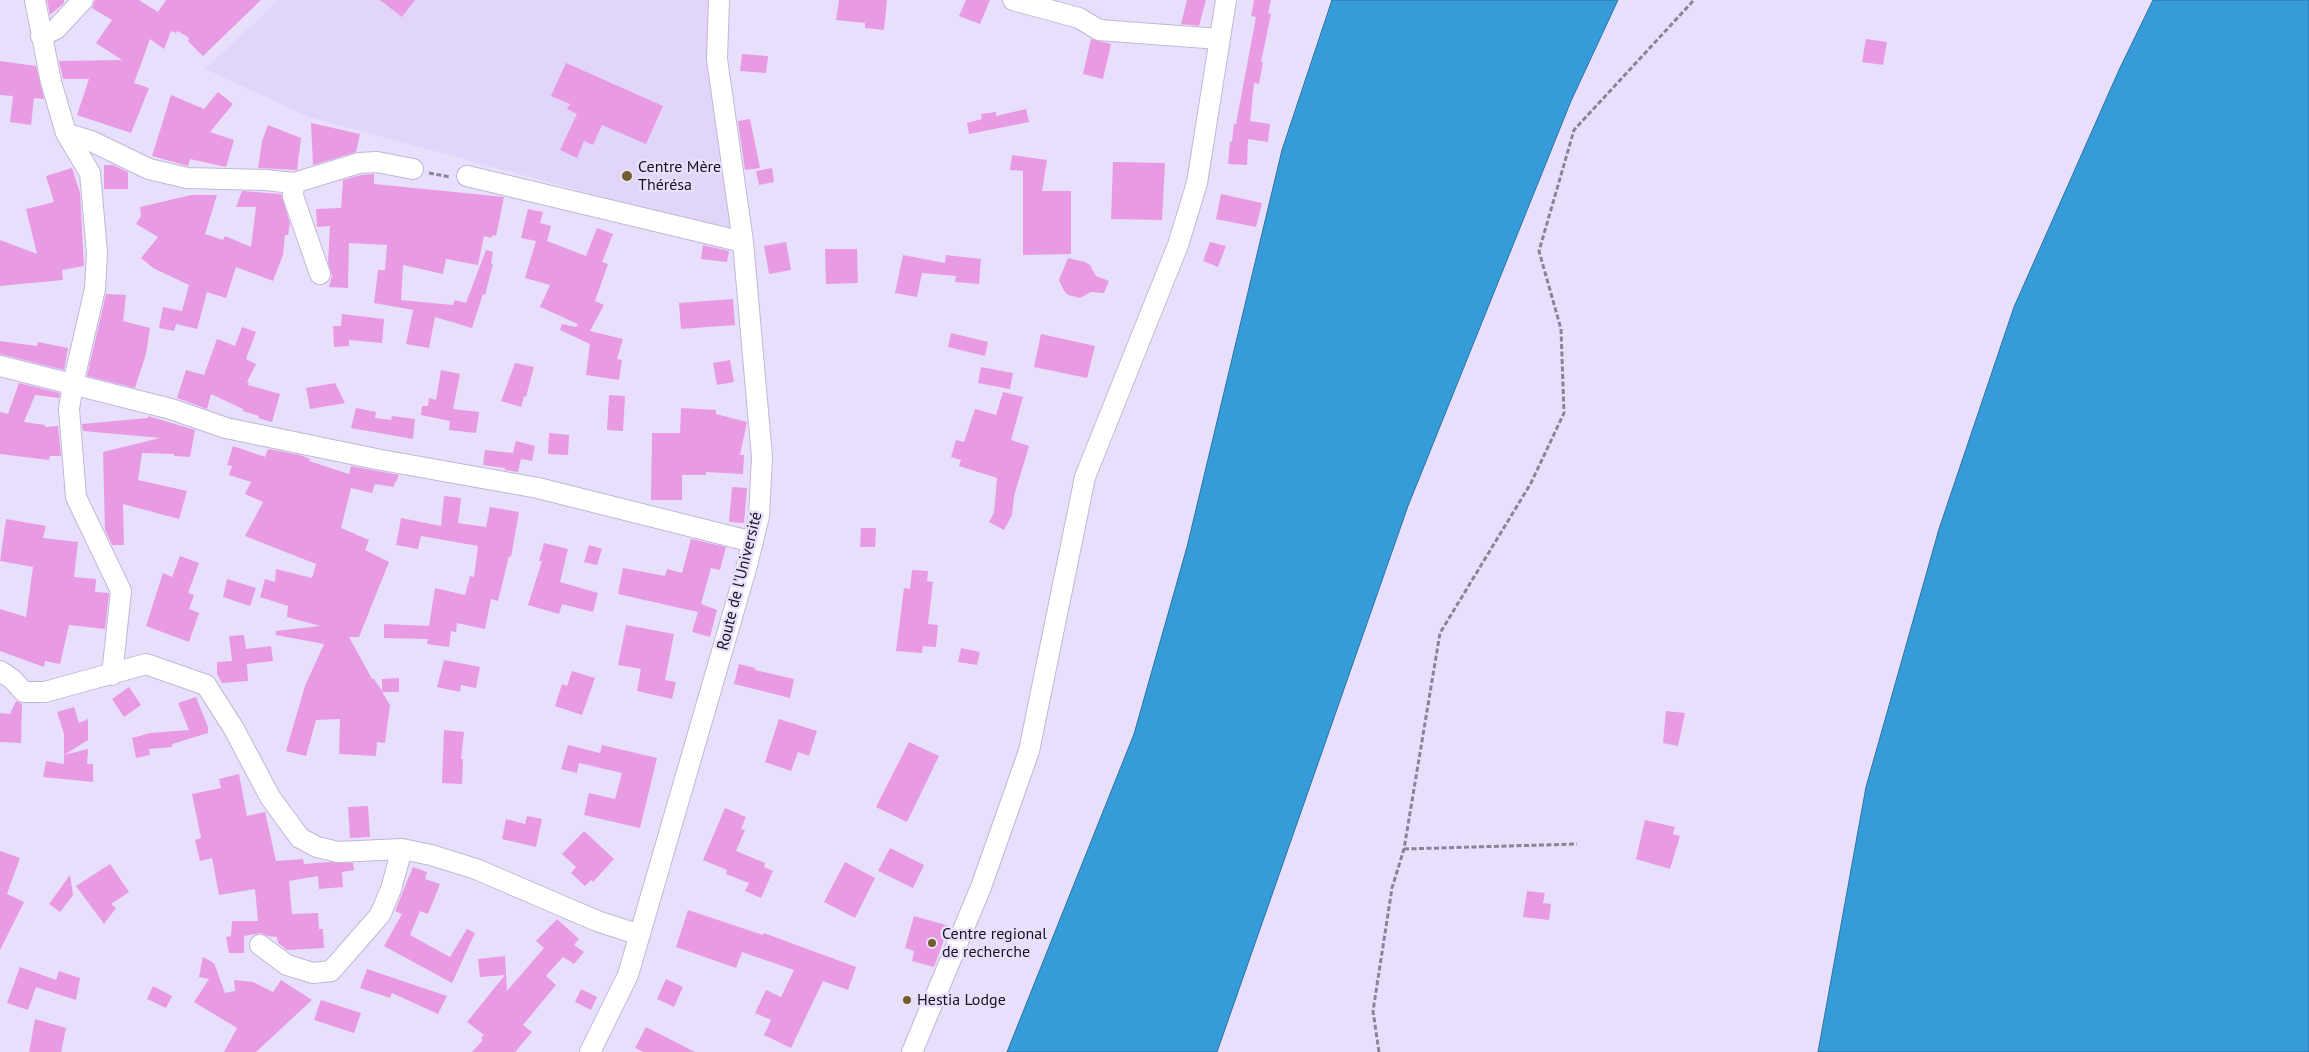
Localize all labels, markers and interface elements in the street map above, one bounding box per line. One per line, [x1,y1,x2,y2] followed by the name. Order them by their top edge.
[638,157,721,195] place label: Centre Mère Thérésa
[620,169,634,183] marker: Centre Mère Thérésa
[714,510,766,652] street label: Route de l'Université
[942,924,1047,962] place label: Centre regional de recherche
[926,937,938,949] marker: Centre regional de recherche
[917,990,1006,1010] place label: Hestia Lodge
[901,994,913,1006] marker: Hestia Lodge

